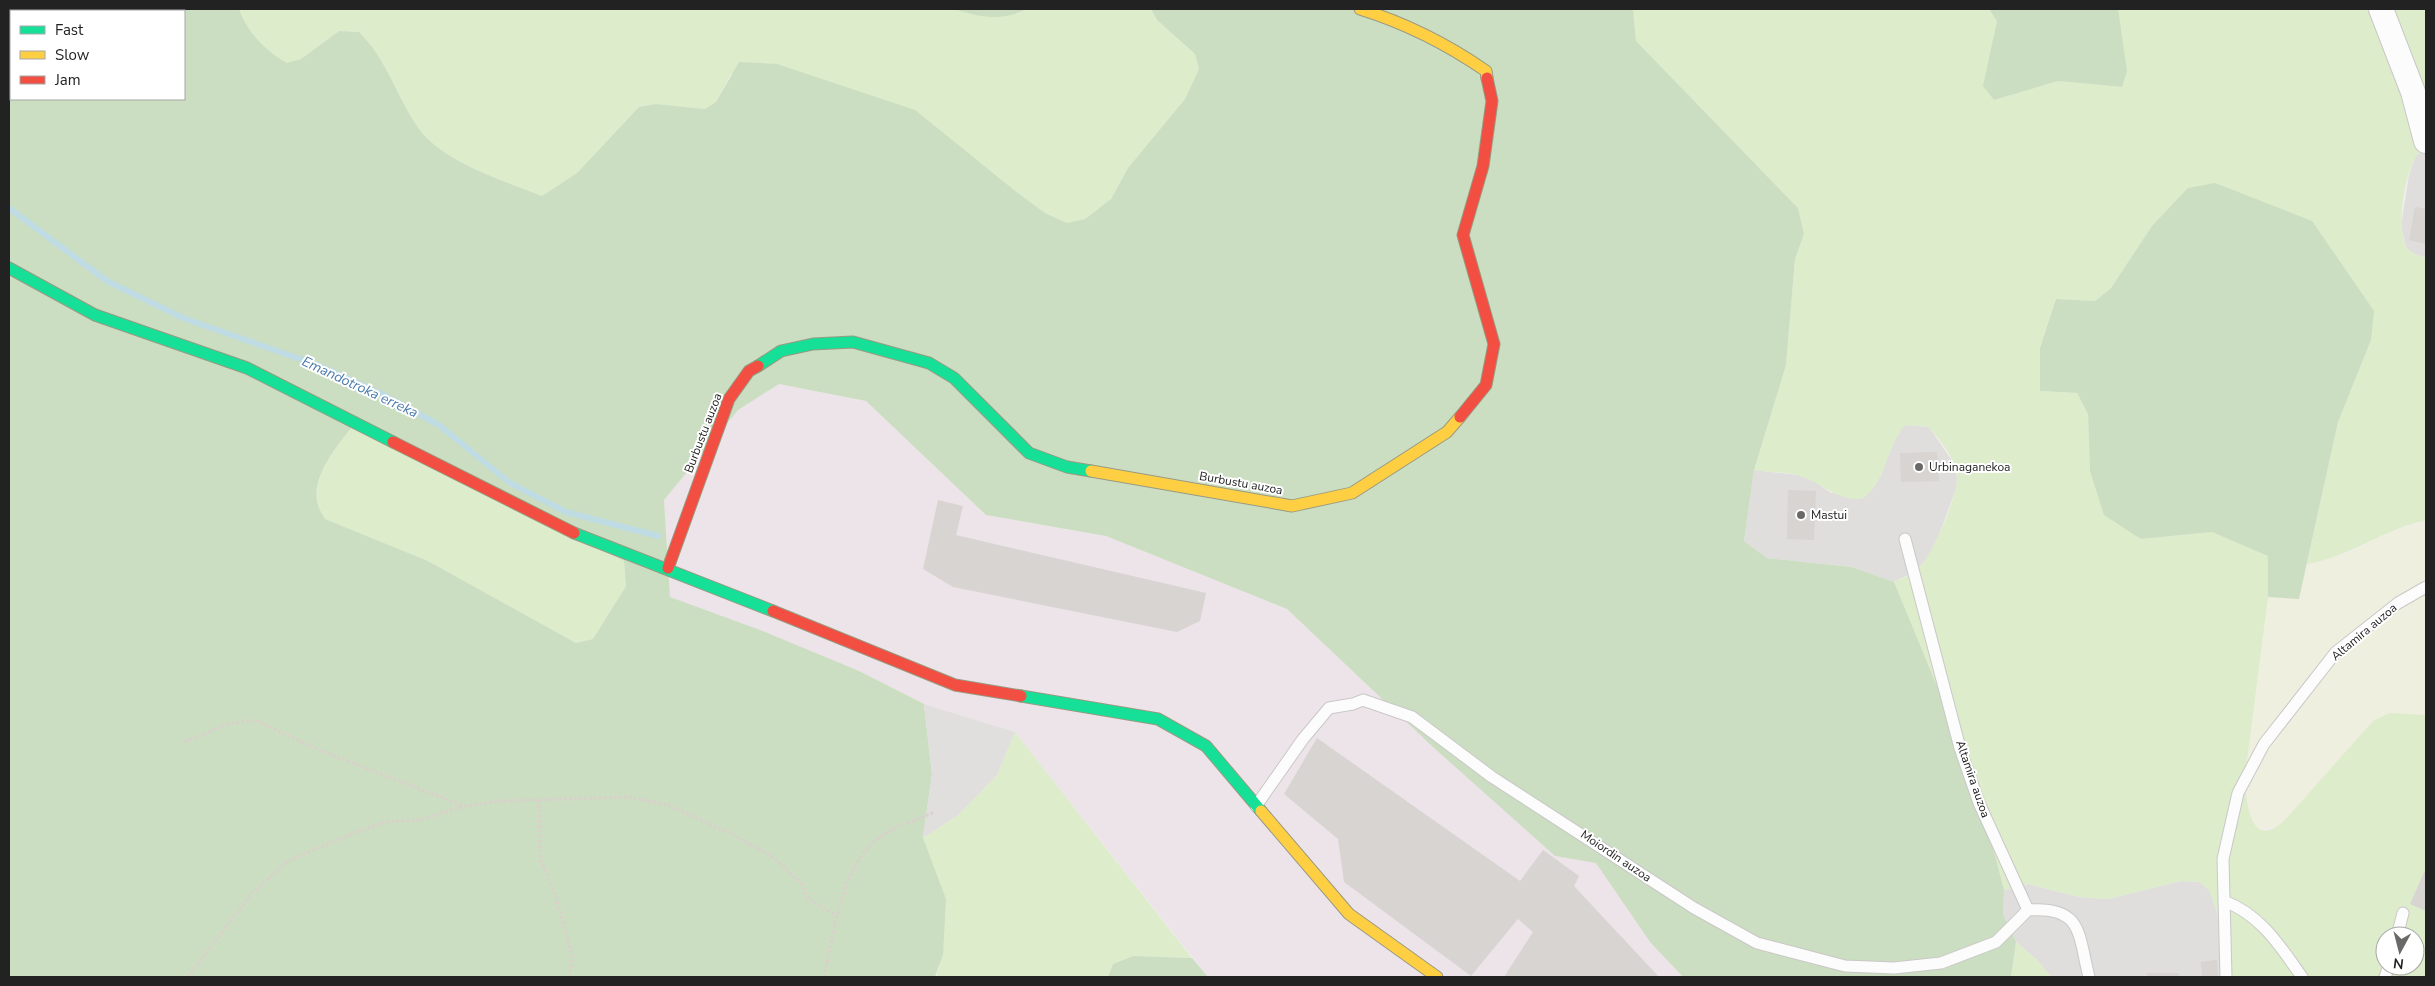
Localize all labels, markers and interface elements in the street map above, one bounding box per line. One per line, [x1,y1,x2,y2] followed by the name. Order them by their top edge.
[10,10,185,100] legend
[55,20,84,40] text: Fast
[55,45,90,65] text: Slow
[54,70,81,90] text: Jam
[299,352,421,422] water label: Emandotroka erreka
[680,391,726,475] street label: Burbustu auzoa
[1929,459,2010,475] place label: Urbinaganekoa
[1913,461,1925,473] marker: Urbinaganekoa
[1198,468,1284,498] street label: Burbustu auzoa
[1811,507,1847,523] place label: Mastui
[1795,509,1807,521] marker: Mastui
[2328,600,2400,664] street label: Altamira auzoa
[1952,738,1994,820] street label: Altamira auzoa
[1578,826,1654,886] street label: Moiordin auzoa
[2375,926,2425,976] north arrow
[2392,953,2405,973] text: N

